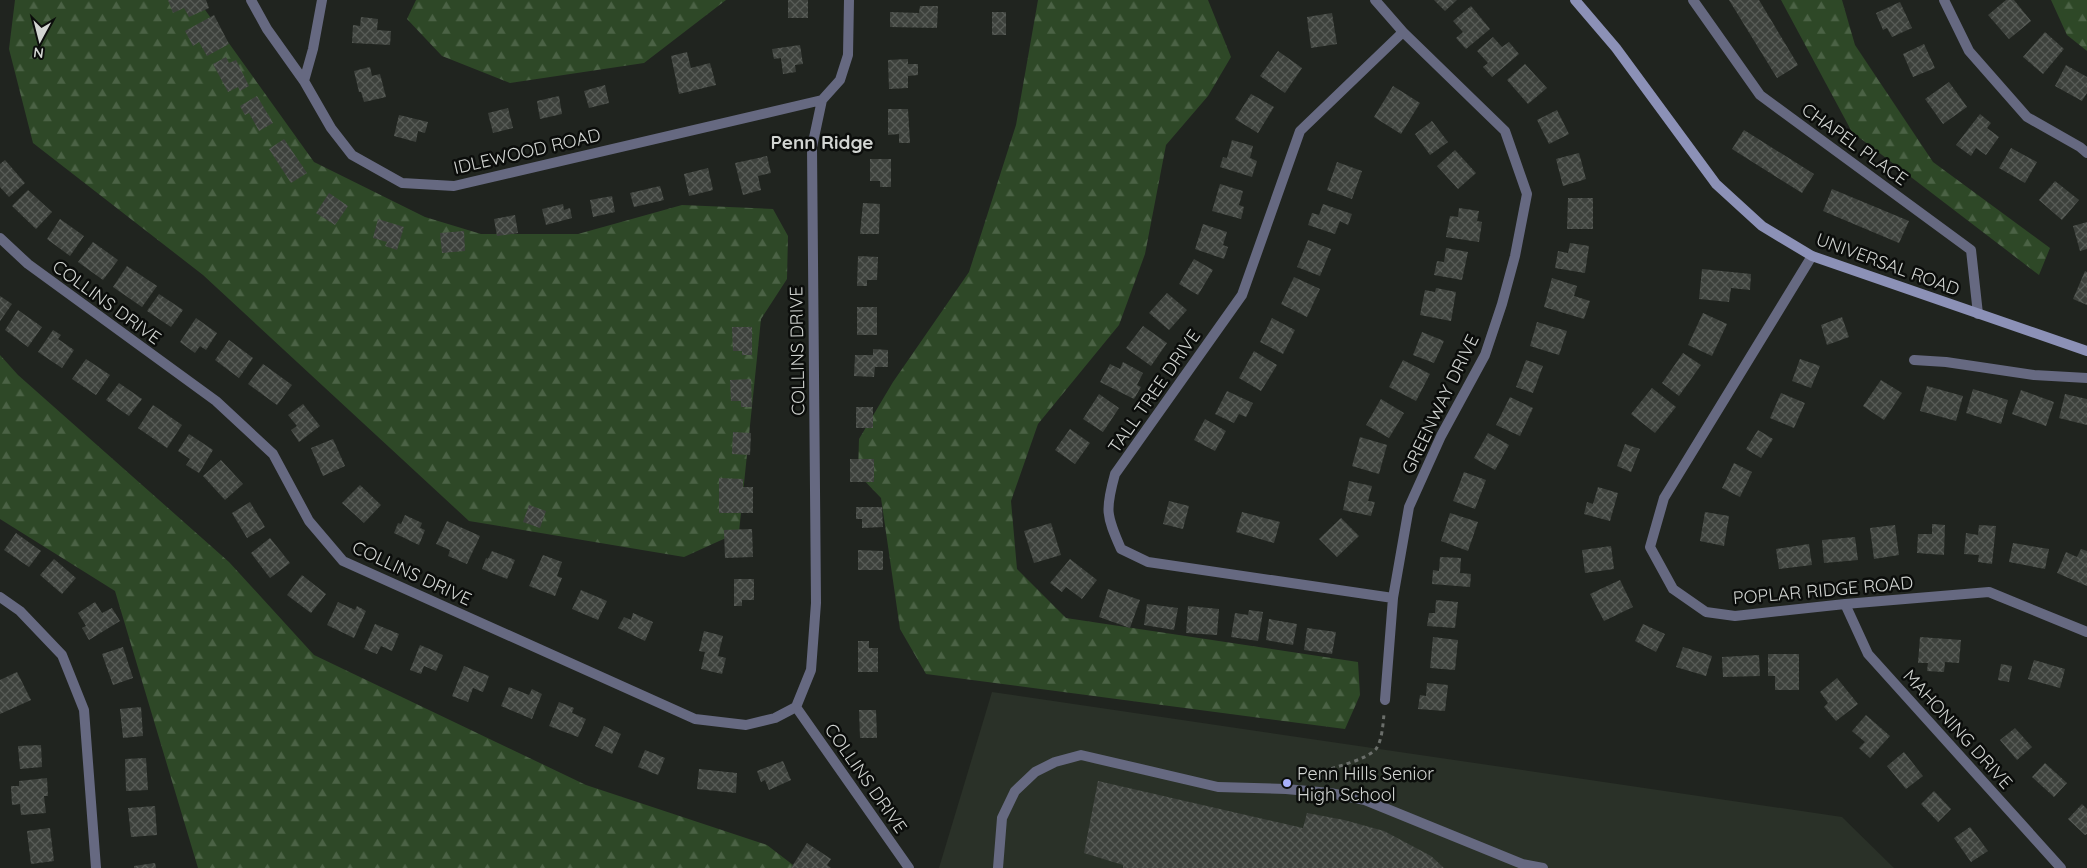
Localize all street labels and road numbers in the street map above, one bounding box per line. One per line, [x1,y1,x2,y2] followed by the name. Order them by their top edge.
[1797,98,1913,190] street label: CHAPEL PLACE
[451,123,603,179] street label: IDLEWOOD ROAD
[1813,227,1963,301] street label: UNIVERSAL ROAD
[48,255,166,349] street label: COLLINS DRIVE
[784,286,810,416] street label: COLLINS DRIVE
[1103,325,1205,457] street label: TALL TREE DRIVE
[1396,330,1484,478] street label: GREENWAY DRIVE
[349,535,475,611] street label: COLLINS DRIVE
[1732,571,1914,609] street label: POPLAR RIDGE ROAD
[1898,664,2018,794] street label: MAHONING DRIVE
[820,719,912,837] street label: COLLINS DRIVE

